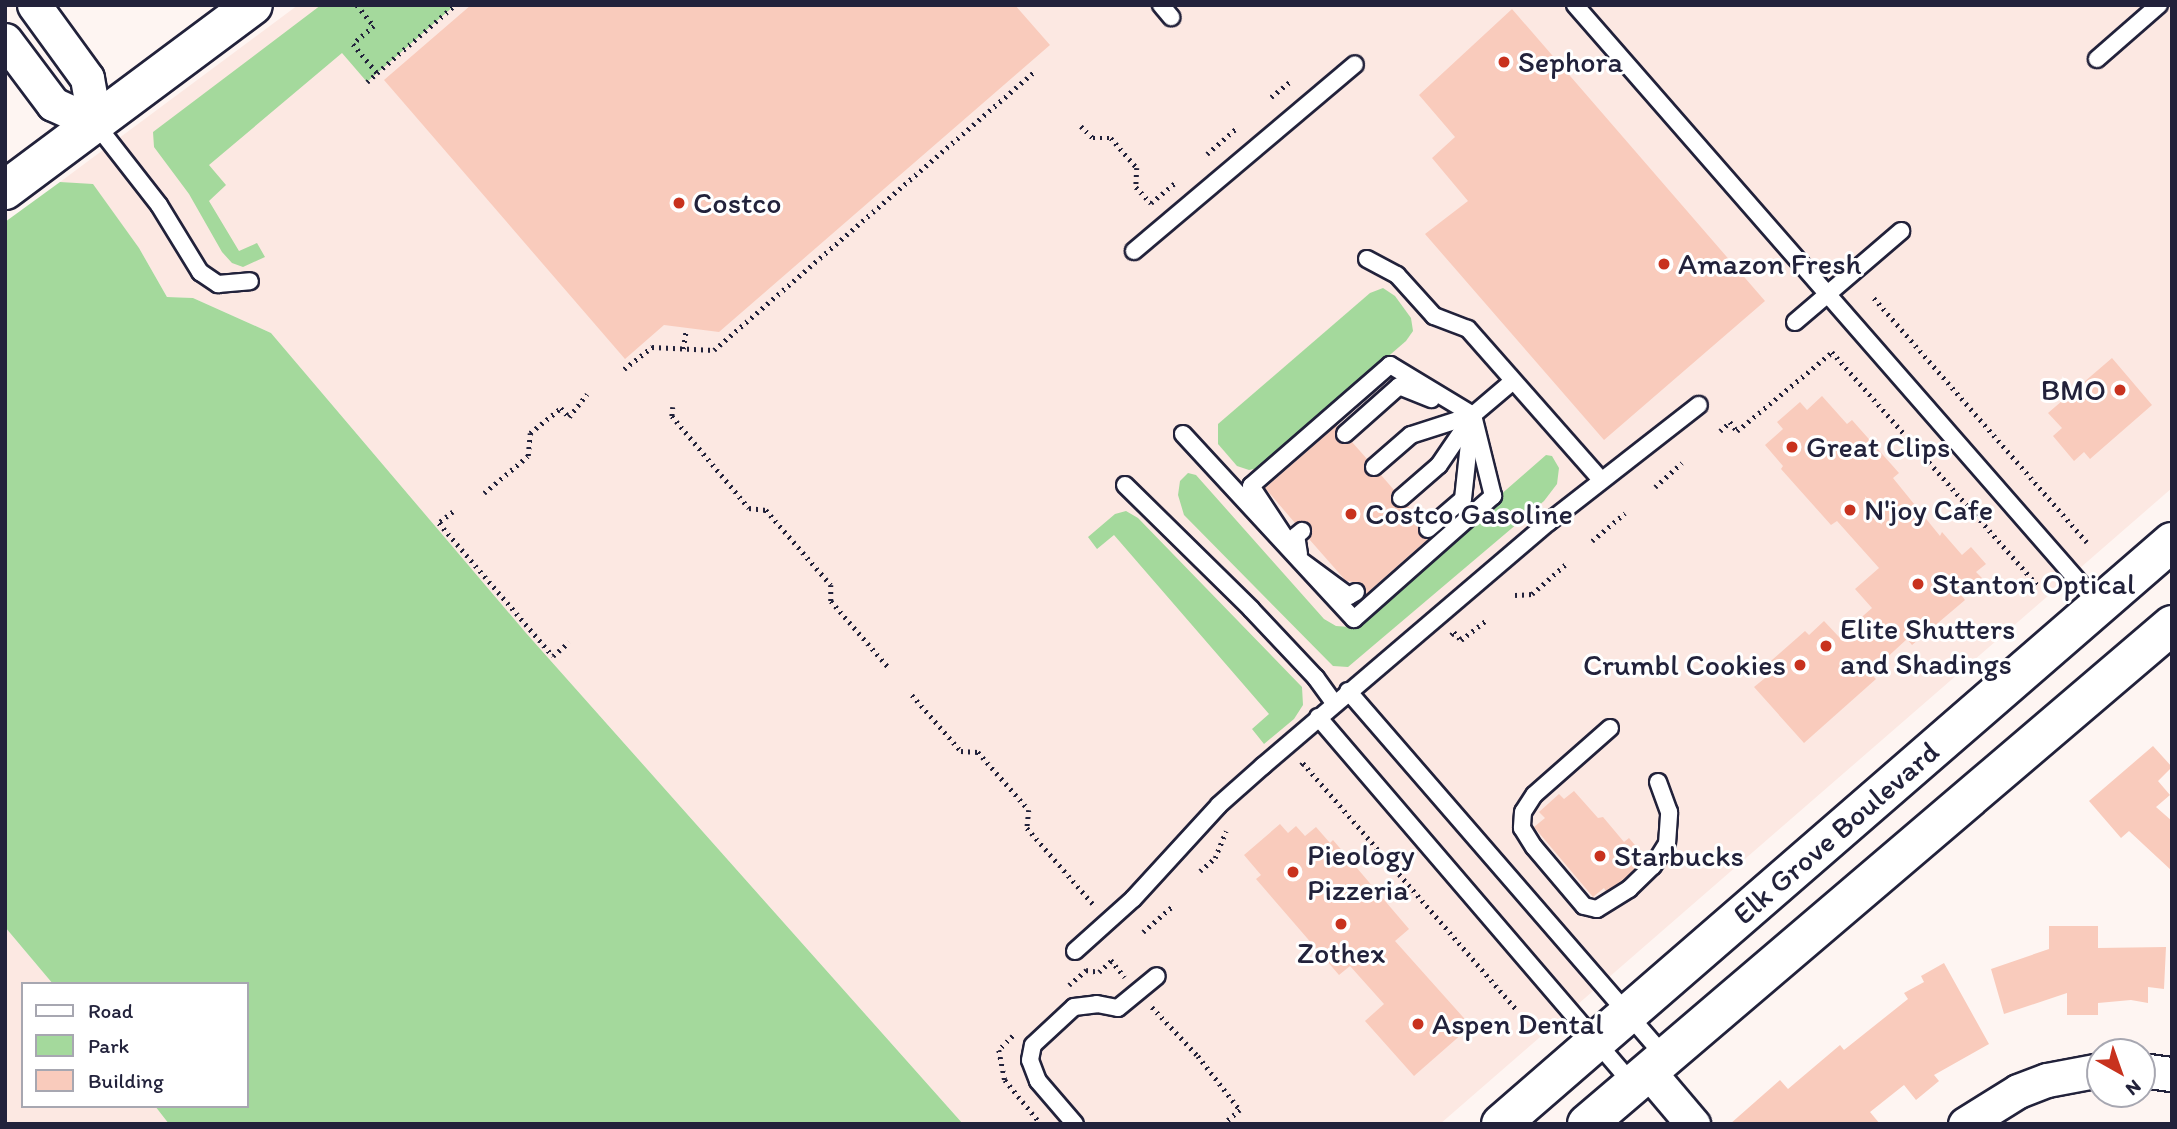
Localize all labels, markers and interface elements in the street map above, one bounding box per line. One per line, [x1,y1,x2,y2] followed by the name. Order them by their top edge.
[1518,44,1623,80] place label: Sephora
[1496,54,1512,70] marker: Sephora
[693,185,782,221] place label: Costco
[671,195,687,211] marker: Costco
[1678,246,1861,282] place label: Amazon Fresh
[1656,256,1672,272] marker: Amazon Fresh
[2041,372,2106,408] place label: BMO
[2112,382,2128,398] marker: BMO
[1806,429,1949,465] place label: Great Clips
[1784,439,1800,455] marker: Great Clips
[1864,492,1994,528] place label: N'joy Cafe
[1365,496,1573,532] place label: Costco Gasoline
[1842,502,1858,518] marker: N'joy Cafe
[1343,506,1359,522] marker: Costco Gasoline
[1932,566,2136,602] place label: Stanton Optical
[1910,576,1926,592] marker: Stanton Optical
[1840,611,2015,682] place label: Elite Shutters and Shadings
[1818,638,1834,654] marker: Elite Shutters and Shadings
[1583,647,1786,683] place label: Crumbl Cookies
[1792,657,1808,673] marker: Crumbl Cookies
[1725,733,1947,933] street label: Elk Grove Boulevard
[1307,837,1415,908] place label: Pieology Pizzeria
[1614,838,1744,874] place label: Starbucks
[1592,848,1608,864] marker: Starbucks
[1285,864,1301,880] marker: Pieology Pizzeria
[1333,916,1349,932] marker: Zothex
[1297,935,1385,971] place label: Zothex
[21,982,248,1108] legend
[88,998,133,1023] text: Road
[1432,1006,1603,1042] place label: Aspen Dental
[1410,1016,1426,1032] marker: Aspen Dental
[88,1033,129,1058] text: Park
[2086,1038,2156,1108] north arrow
[88,1068,164,1093] text: Building
[2121,1075,2146,1101] text: N

